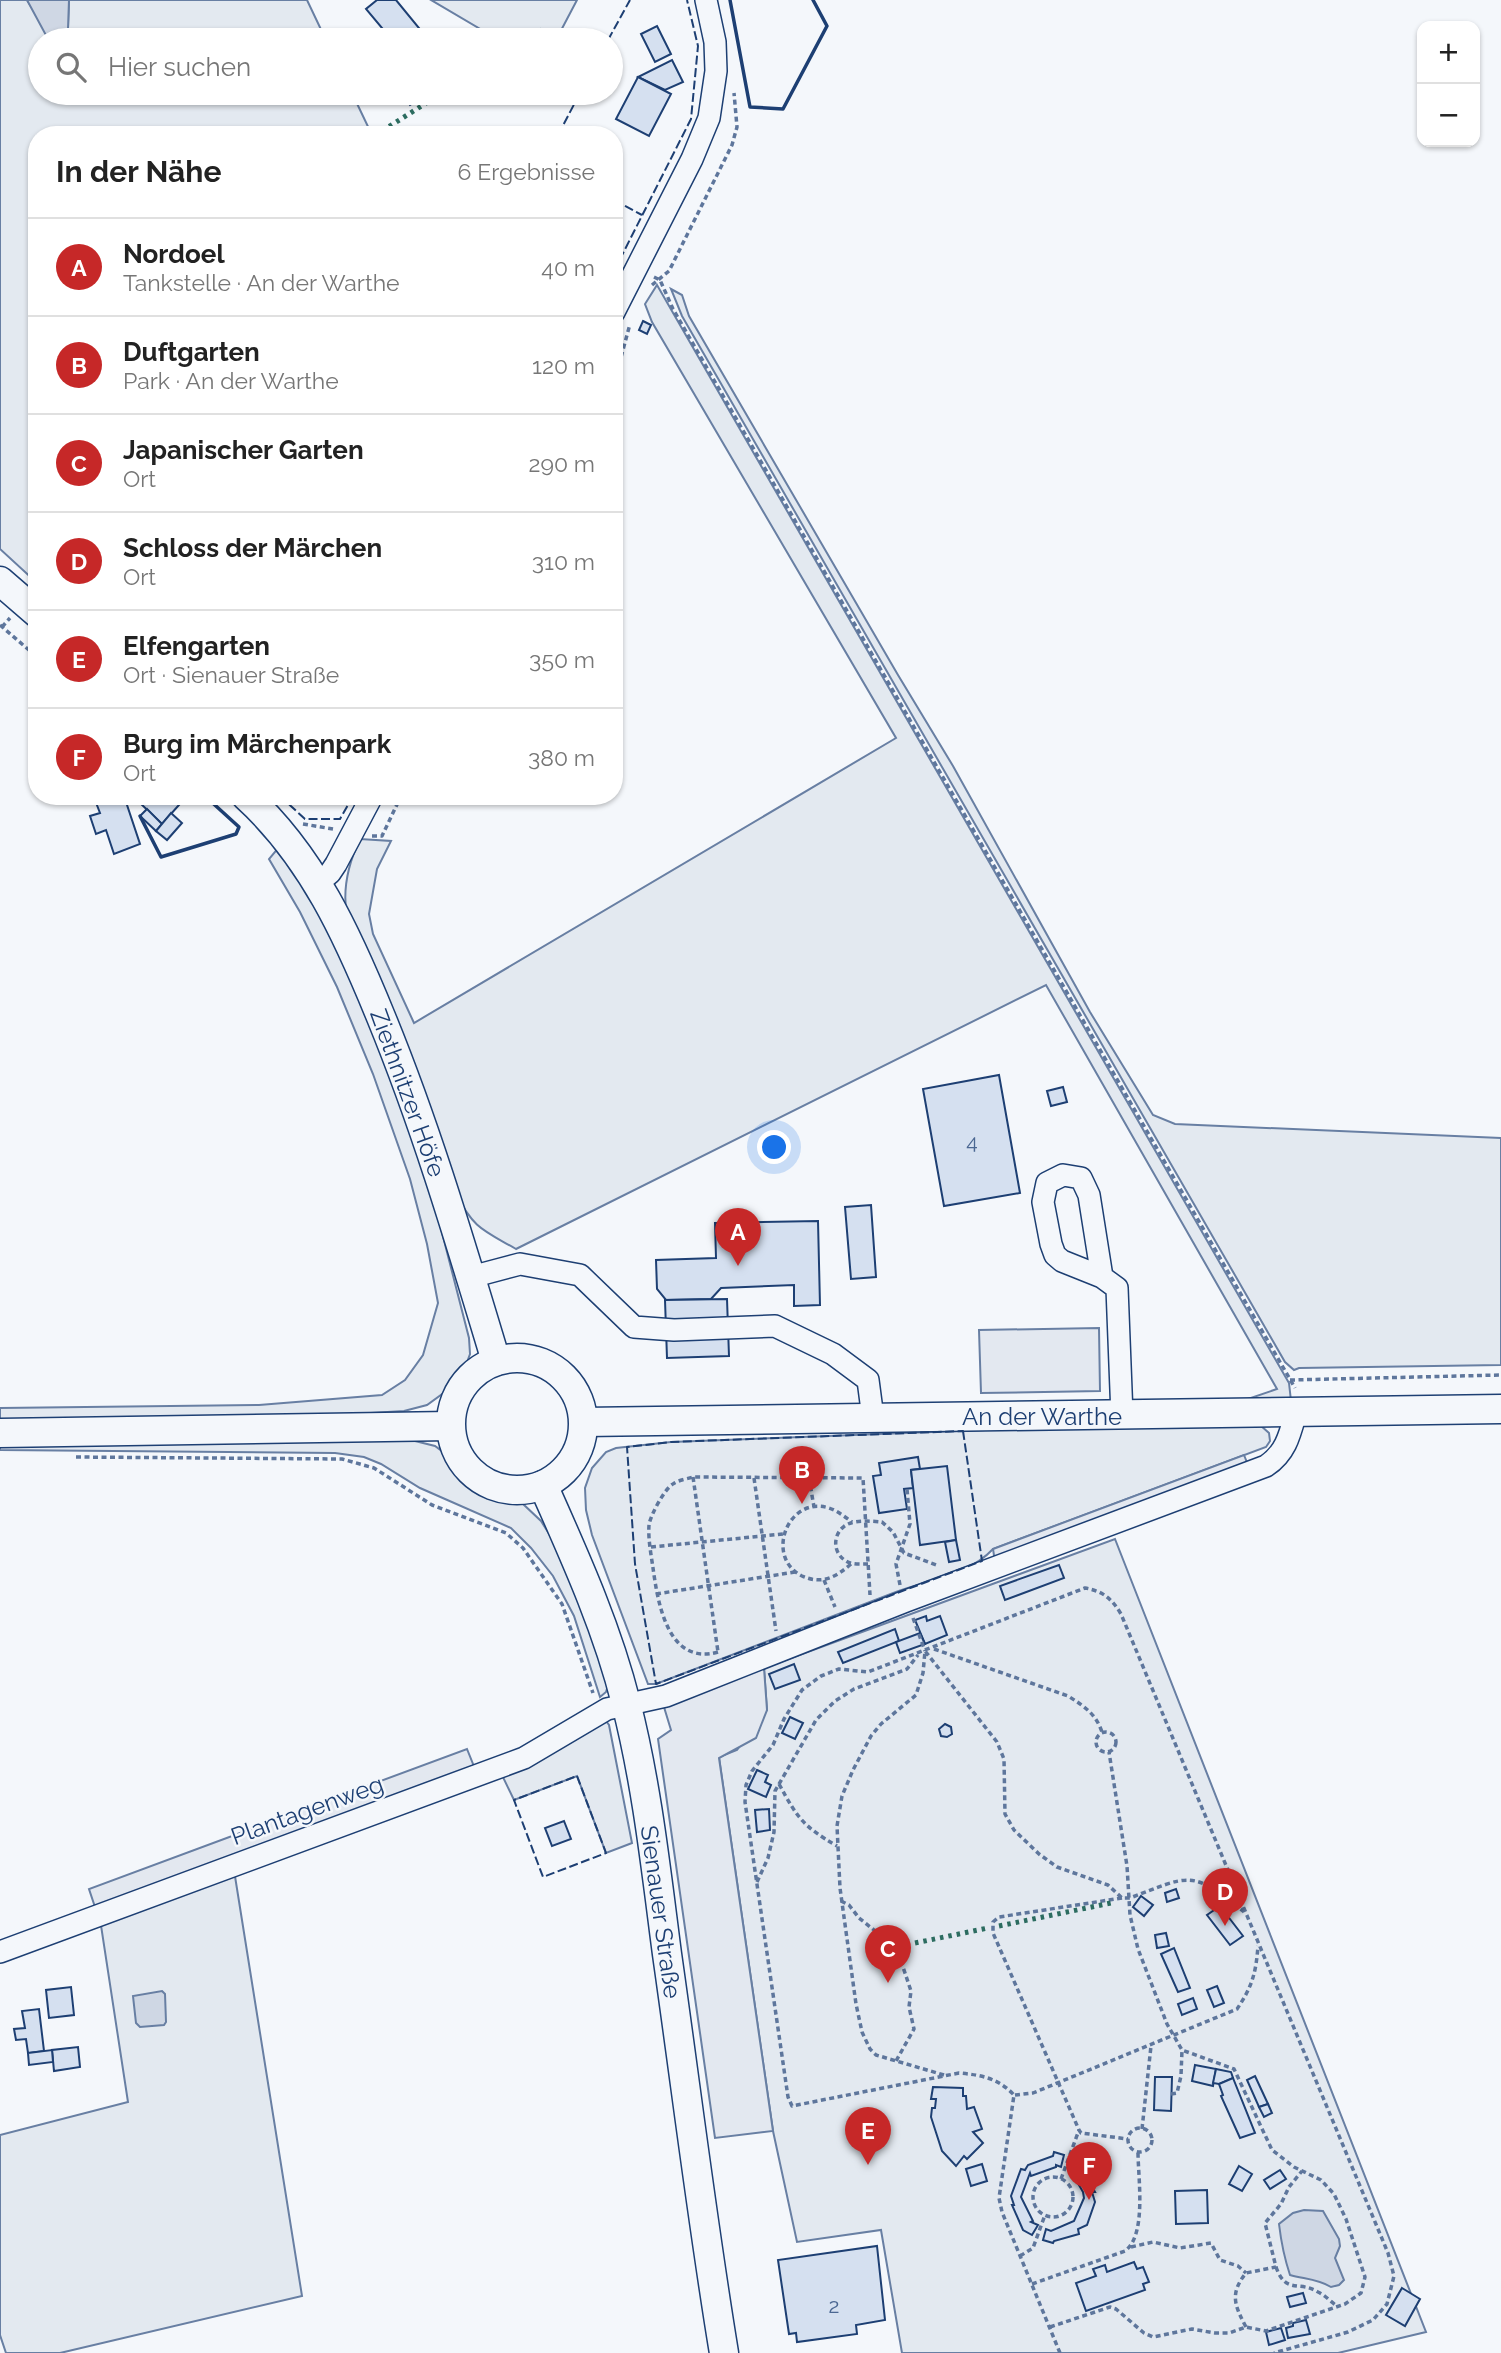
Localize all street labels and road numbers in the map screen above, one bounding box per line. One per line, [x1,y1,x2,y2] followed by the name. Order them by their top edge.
[364,1005,452,1181] street label: Ziethnitzer Höfe
[962,1402,1122,1431] street label: An der Warthe
[227,1769,387,1851] street label: Plantagenweg
[635,1824,687,2000] street label: Sienauer Straße

